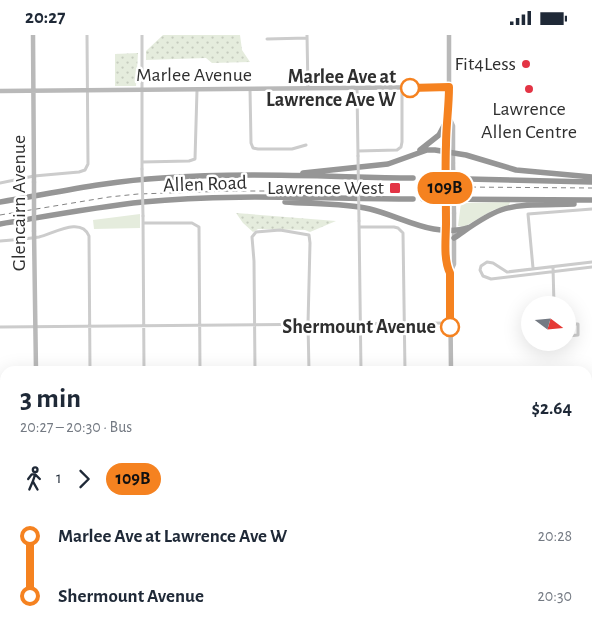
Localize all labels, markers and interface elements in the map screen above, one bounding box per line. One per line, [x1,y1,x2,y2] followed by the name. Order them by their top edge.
[25,8,65,27] text: 20:27
[454,54,516,74] place label: Fit4Less
[520,58,532,70] marker: Fit4Less
[136,65,252,85] street label: Marlee Avenue
[266,67,396,110] place label: Marlee Ave at Lawrence Ave W
[400,78,420,98] marker: Marlee Ave at Lawrence Ave W
[523,83,535,95] marker: Lawrence Allen Centre
[481,99,577,142] place label: Lawrence Allen Centre
[9,135,29,271] street label: Glencairn Avenue
[410,172,480,204] line badge: 109B
[163,173,247,195] street label: Allen Road
[267,178,385,198] place label: Lawrence West
[428,179,462,197] text: 109B
[388,181,402,195] marker: Lawrence West
[521,296,576,351] north arrow
[521,296,576,351] map controls
[282,317,436,337] place label: Shermount Avenue
[440,317,460,337] marker: Shermount Avenue
[20,385,81,413] text: 3 min
[531,399,572,418] text: $2.64
[20,419,132,435] text: 20:27 – 20:30 · Bus
[20,465,48,493] icon: walk
[70,465,98,493] icon: forward
[56,470,62,486] text: 1
[116,470,151,488] text: 109B
[58,527,287,546] text: Marlee Ave at Lawrence Ave W
[538,528,572,544] text: 20:28
[58,587,204,606] text: Shermount Avenue
[538,588,572,604] text: 20:30

